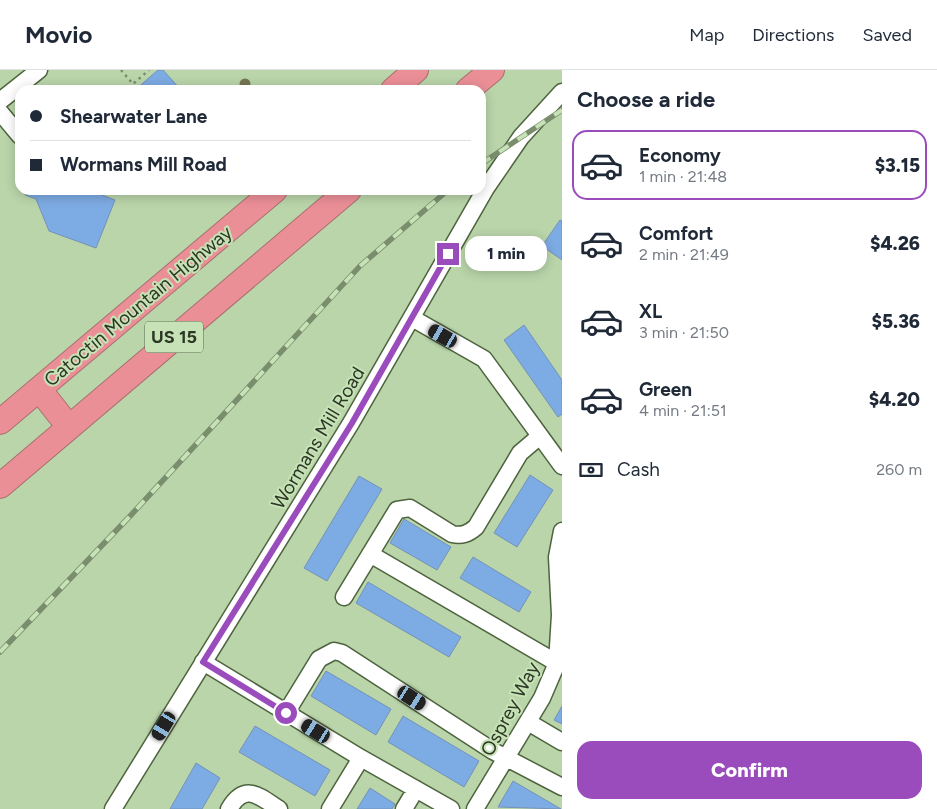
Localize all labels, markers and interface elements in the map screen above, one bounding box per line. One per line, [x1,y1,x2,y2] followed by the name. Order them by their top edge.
[25,20,93,49] text: Movio
[689,24,724,46] text: Map
[752,24,834,46] text: Directions
[862,24,912,46] text: Saved
[577,86,715,113] text: Choose a ride
[60,105,207,128] text: Shearwater Lane
[579,143,624,188] icon: car
[639,144,721,167] text: Economy
[60,153,227,176] text: Wormans Mill Road
[875,154,920,177] text: $3.15
[639,167,727,186] text: 1 min · 21:48
[39,221,237,391] street label: Catoctin Mountain Highway
[579,221,624,266] icon: car
[639,222,714,245] text: Comfort
[870,232,920,255] text: $4.26
[466,236,548,272] callout: 1 min
[437,243,459,265] route end
[487,244,525,263] text: 1 min
[639,245,729,264] text: 2 min · 21:49
[579,299,624,344] icon: car
[639,300,662,323] text: XL
[872,310,920,333] text: $5.36
[145,322,203,352] road number: US 15
[426,322,459,350] car
[639,323,729,342] text: 3 min · 21:50
[266,363,370,513] street label: Wormans Mill Road
[579,377,624,422] icon: car
[639,378,692,401] text: Green
[869,388,920,411] text: $4.20
[639,401,727,420] text: 4 min · 21:51
[577,456,605,484] icon: cash
[617,458,660,481] text: Cash
[876,460,922,479] text: 260 m
[476,658,544,760] street label: Osprey Way
[395,684,428,712] car
[275,702,297,724] route start
[149,709,178,743] car
[299,717,332,745] car
[577,741,922,799] button: Confirm

